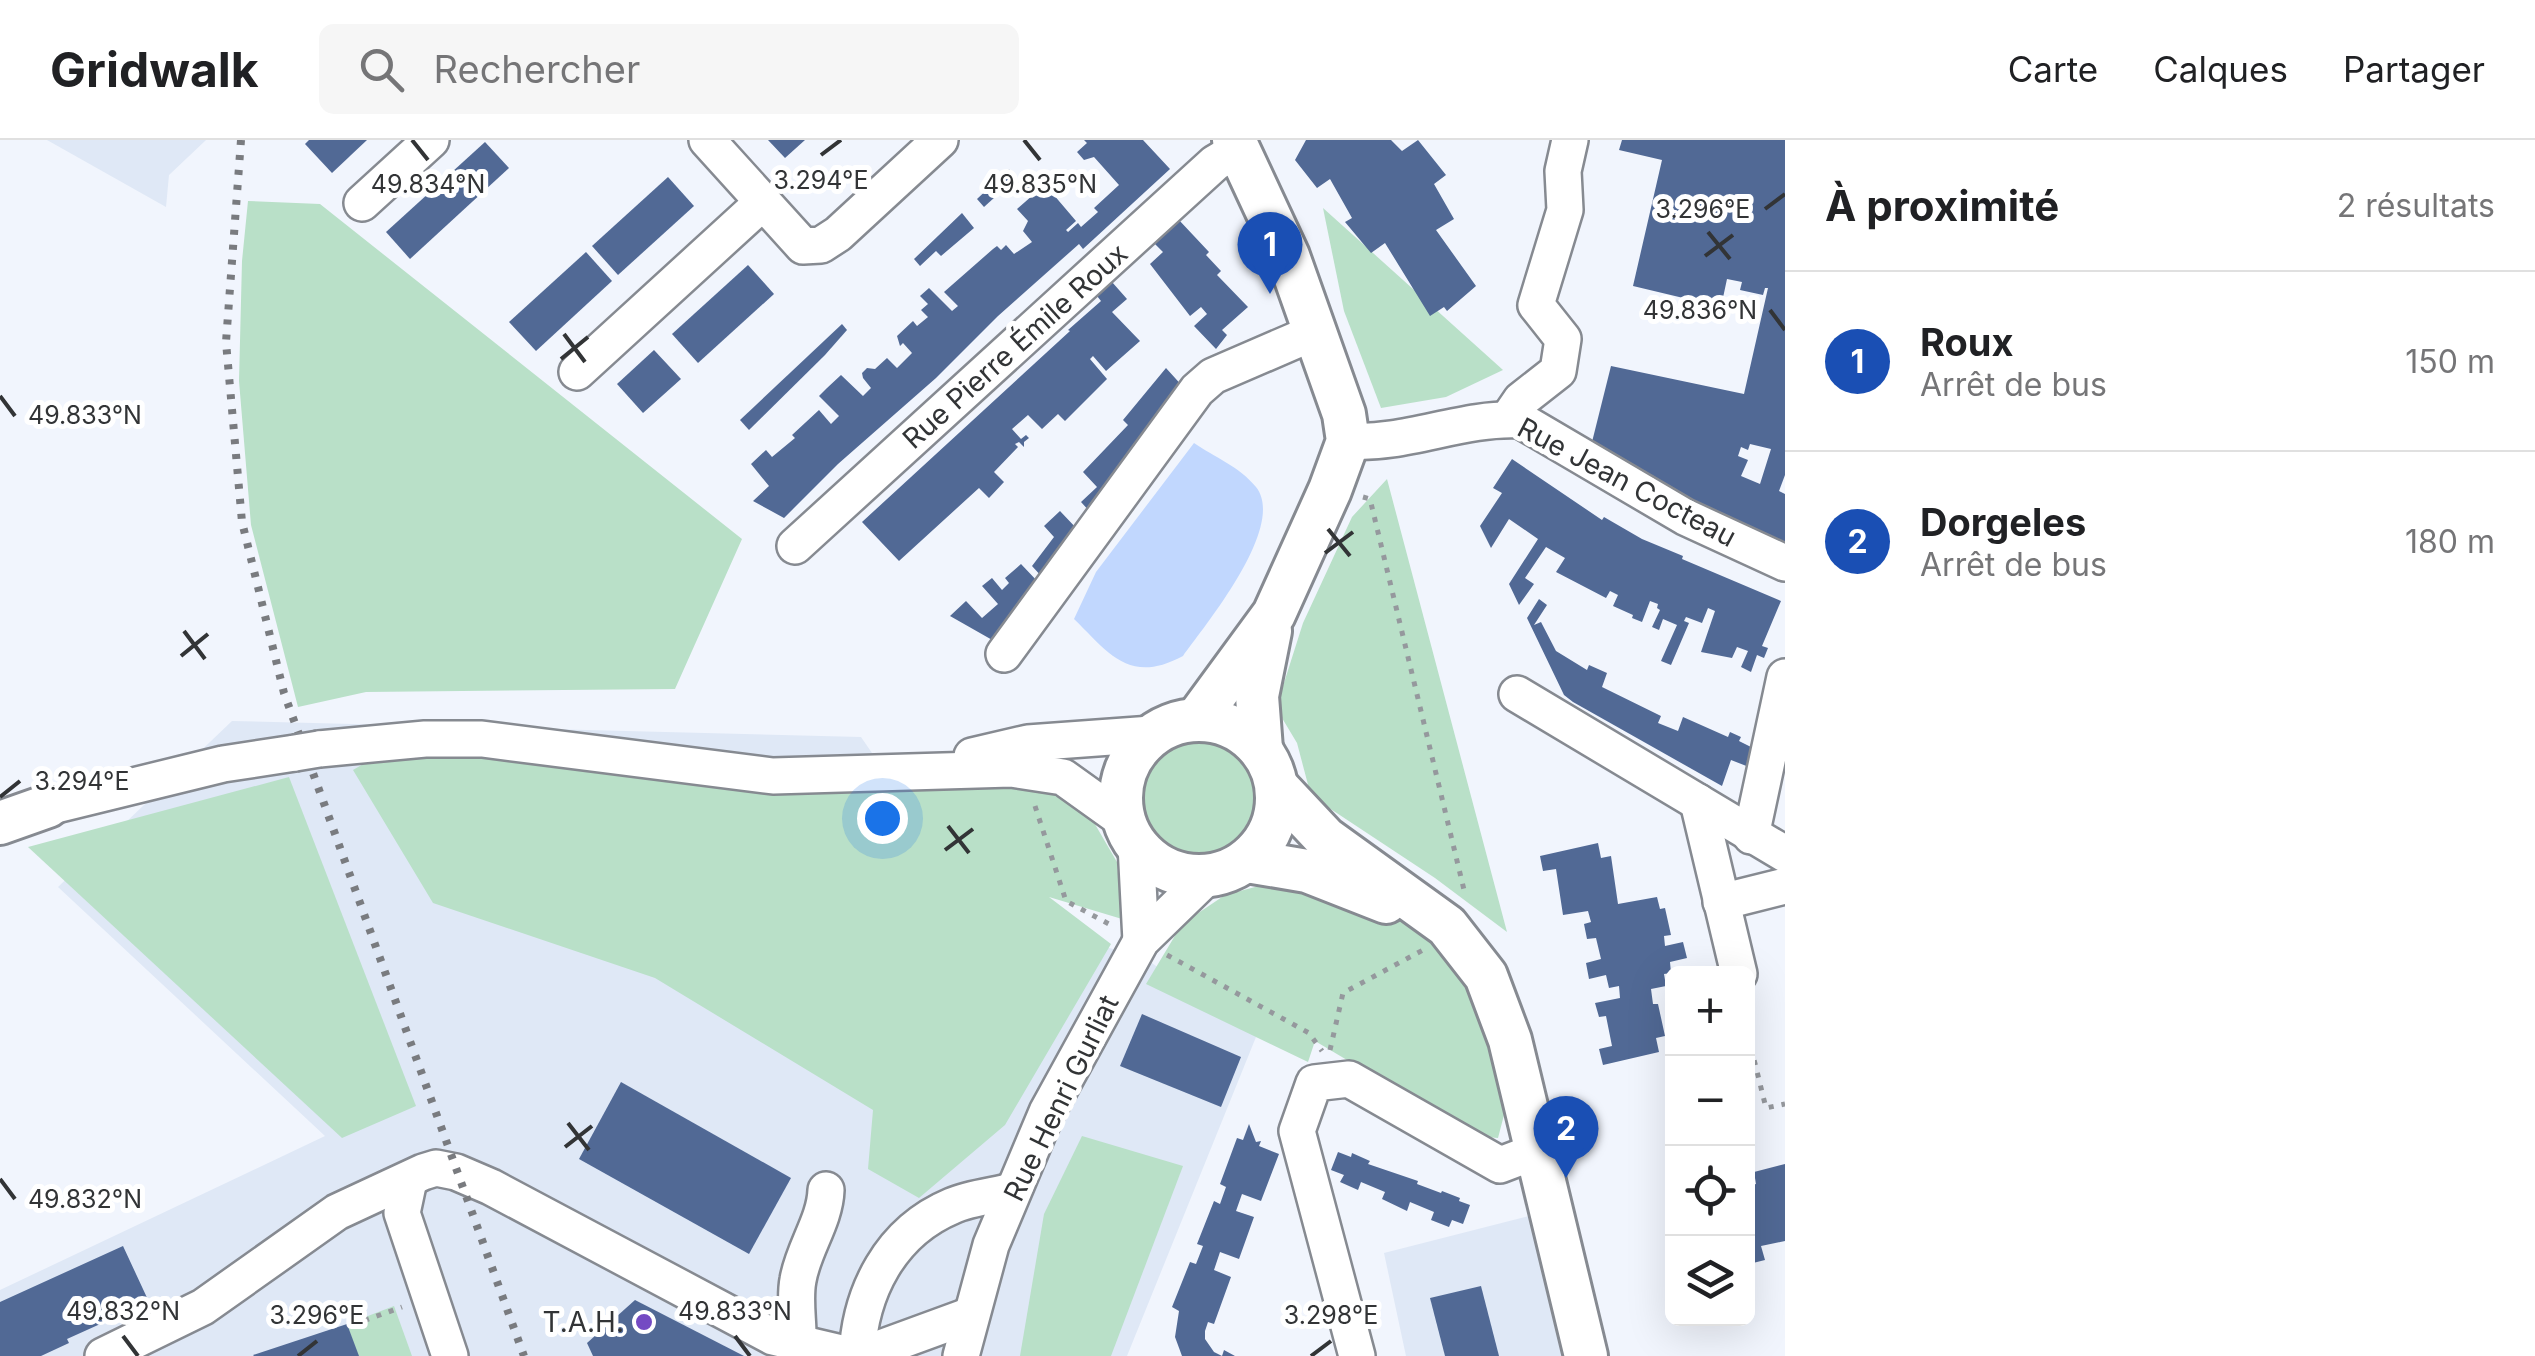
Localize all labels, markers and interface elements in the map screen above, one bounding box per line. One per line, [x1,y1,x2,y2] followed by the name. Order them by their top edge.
[319,24,1019,114] search box
[50,40,259,99] text: Gridwalk
[354,42,409,97] icon: search
[434,46,640,92] text: Rechercher
[2008,48,2098,90] text: Carte
[2153,48,2288,90] text: Calques
[2343,48,2485,90] text: Partager
[774,165,868,195] text: 3.294°E
[371,169,485,199] text: 49.834°N
[983,169,1097,199] text: 49.835°N
[1825,180,2059,231] text: À proximité
[2337,186,2495,225] text: 2 résultats
[1656,194,1750,224] text: 3.296°E
[1238,212,1302,294] pin: 1
[895,235,1134,456] street label: Rue Pierre Émile Roux
[1643,295,1757,325] text: 49.836°N
[1920,319,2014,365] text: Roux
[1851,342,1864,381] text: 1
[2405,342,2495,381] text: 150 m
[1920,365,2107,404] text: Arrêt de bus
[28,400,142,430] text: 49.833°N
[1512,410,1742,554] street label: Rue Jean Cocteau
[1920,499,2086,545] text: Dorgeles
[1847,522,1868,561] text: 2
[2405,522,2495,561] text: 180 m
[1920,545,2107,584] text: Arrêt de bus
[35,766,129,796] text: 3.294°E
[857,793,908,844] your location
[1665,966,1755,1326] map controls
[1665,966,1755,1056] button: +
[996,989,1126,1207] street label: Rue Henri Gurliat
[1665,1056,1755,1146] button: −
[1534,1096,1598,1178] pin: 2
[1665,1146,1755,1236] button: locate
[28,1184,142,1214] text: 49.832°N
[1665,1236,1755,1326] button: layers
[66,1296,180,1326] text: 49.832°N
[678,1296,792,1326] text: 49.833°N
[270,1300,364,1330] text: 3.296°E
[1284,1300,1378,1330] text: 3.298°E
[543,1305,624,1339] place label: T.A.H.
[633,1311,655,1333] marker: T.A.H.

